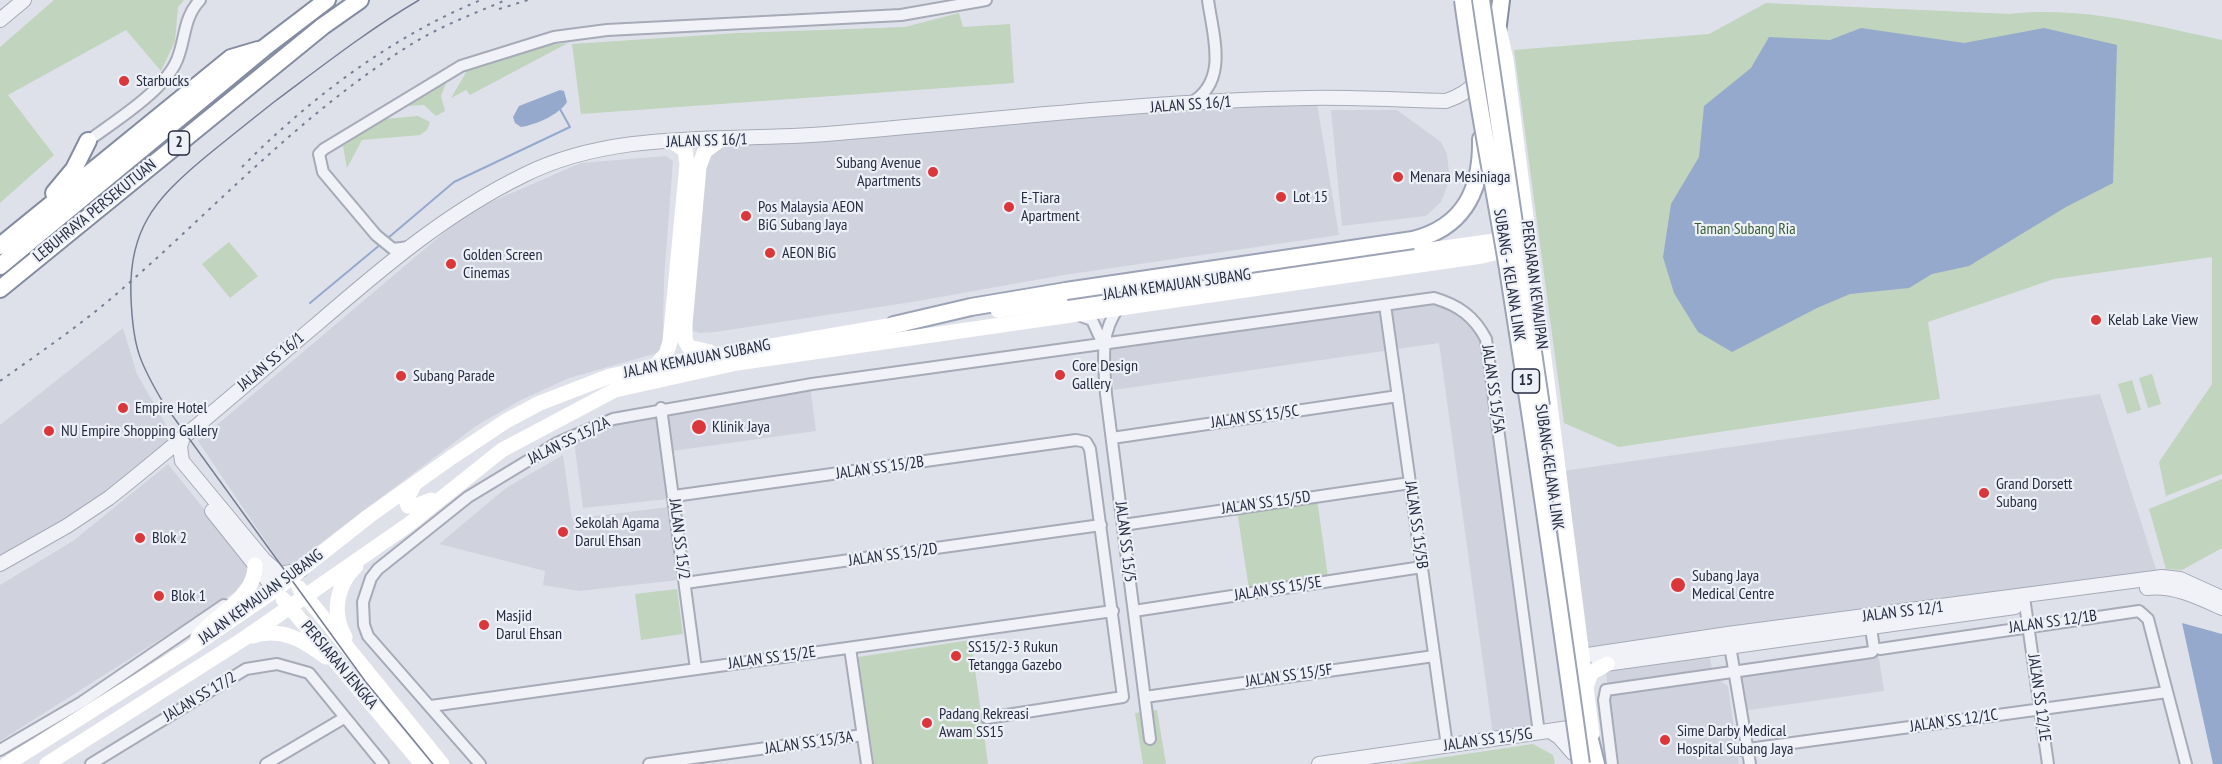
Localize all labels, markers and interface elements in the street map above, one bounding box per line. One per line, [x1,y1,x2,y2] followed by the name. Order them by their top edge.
[136,71,189,91] place label: Starbucks
[117,74,131,88] marker: Starbucks
[1150,93,1232,117] street label: JALAN SS 16/1
[666,130,748,152] street label: JALAN SS 16/1
[168,131,190,155] road number: 2
[836,153,921,191] place label: Subang Avenue Apartments
[30,156,160,266] street label: LEBUHRAYA PERSEKUTUAN
[926,165,940,179] marker: Subang Avenue Apartments
[1410,167,1510,187] place label: Menara Mesiniaga
[1391,170,1405,184] marker: Menara Mesiniaga
[1293,187,1328,207] place label: Lot 15
[1021,188,1080,226] place label: E-Tiara Apartment
[1274,190,1288,204] marker: Lot 15
[758,197,864,235] place label: Pos Malaysia AEON BiG Subang Jaya
[1002,200,1016,214] marker: E-Tiara Apartment
[1489,207,1529,343] street label: SUBANG - KELANA LINK
[739,209,753,223] marker: Pos Malaysia AEON BiG Subang Jaya
[1694,219,1796,239] park label: Taman Subang Ria
[1517,220,1551,350] street label: PERSIARAN KEWAJIPAN
[782,243,836,263] place label: AEON BiG
[463,245,543,283] place label: Golden Screen Cinemas
[763,246,777,260] marker: AEON BiG
[444,257,458,271] marker: Golden Screen Cinemas
[1102,265,1252,305] street label: JALAN KEMAJUAN SUBANG
[2108,310,2198,330] place label: Kelab Lake View
[2089,313,2103,327] marker: Kelab Lake View
[234,329,308,395] street label: JALAN SS 16/1
[622,335,772,383] street label: JALAN KEMAJUAN SUBANG
[1477,344,1509,434] street label: JALAN SS 15/5A
[1072,356,1138,394] place label: Core Design Gallery
[413,366,495,386] place label: Subang Parade
[1053,368,1067,382] marker: Core Design Gallery
[394,369,408,383] marker: Subang Parade
[1512,369,1540,393] road number: 15
[135,398,207,418] place label: Empire Hotel
[116,401,130,415] marker: Empire Hotel
[1210,401,1300,433] street label: JALAN SS 15/5C
[1531,403,1567,531] street label: SUBANG-KELANA LINK
[525,413,613,469] street label: JALAN SS 15/2A
[712,417,770,437] place label: Klinik Jaya
[690,418,708,436] marker: Klinik Jaya
[61,421,218,441] place label: NU Empire Shopping Gallery
[42,424,56,438] marker: NU Empire Shopping Gallery
[835,452,925,484] street label: JALAN SS 15/2B
[1996,474,2073,512] place label: Grand Dorsett Subang
[1400,480,1432,570] street label: JALAN SS 15/5B
[1977,486,1991,500] marker: Grand Dorsett Subang
[1220,487,1312,519] street label: JALAN SS 15/5D
[665,498,693,580] street label: JALAN SS 15/2
[1111,501,1139,583] street label: JALAN SS 15/5
[575,513,659,551] place label: Sekolah Agama Darul Ehsan
[556,525,570,539] marker: Sekolah Agama Darul Ehsan
[152,528,187,548] place label: Blok 2
[133,531,147,545] marker: Blok 2
[847,539,939,571] street label: JALAN SS 15/2D
[195,546,327,648] street label: JALAN KEMAJUAN SUBANG
[1692,566,1774,604] place label: Subang Jaya Medical Centre
[1233,573,1323,605] street label: JALAN SS 15/5E
[1669,576,1687,594] marker: Subang Jaya Medical Centre
[171,586,206,606] place label: Blok 1
[152,589,166,603] marker: Blok 1
[1862,598,1944,626] street label: JALAN SS 12/1
[496,606,562,644] place label: Masjid Darul Ehsan
[2008,606,2098,638] street label: JALAN SS 12/1B
[297,617,381,713] street label: PERSIARAN JENGKA
[477,618,491,632] marker: Masjid Darul Ehsan
[968,637,1062,675] place label: SS15/2-3 Rukun Tetangga Gazebo
[727,642,817,674] street label: JALAN SS 15/2E
[949,649,963,663] marker: SS15/2-3 Rukun Tetangga Gazebo
[2023,653,2055,743] street label: JALAN SS 12/1E
[1244,660,1334,692] street label: JALAN SS 15/5F
[160,668,240,726] street label: JALAN SS 17/2
[939,704,1029,742] place label: Padang Rekreasi Awam SS15
[1909,705,1999,737] street label: JALAN SS 12/1C
[920,716,934,730] marker: Padang Rekreasi Awam SS15
[1677,721,1793,759] place label: Sime Darby Medical Hospital Subang Jaya
[1443,724,1533,756] street label: JALAN SS 15/5G
[764,727,854,759] street label: JALAN SS 15/3A
[1658,733,1672,747] marker: Sime Darby Medical Hospital Subang Jaya

